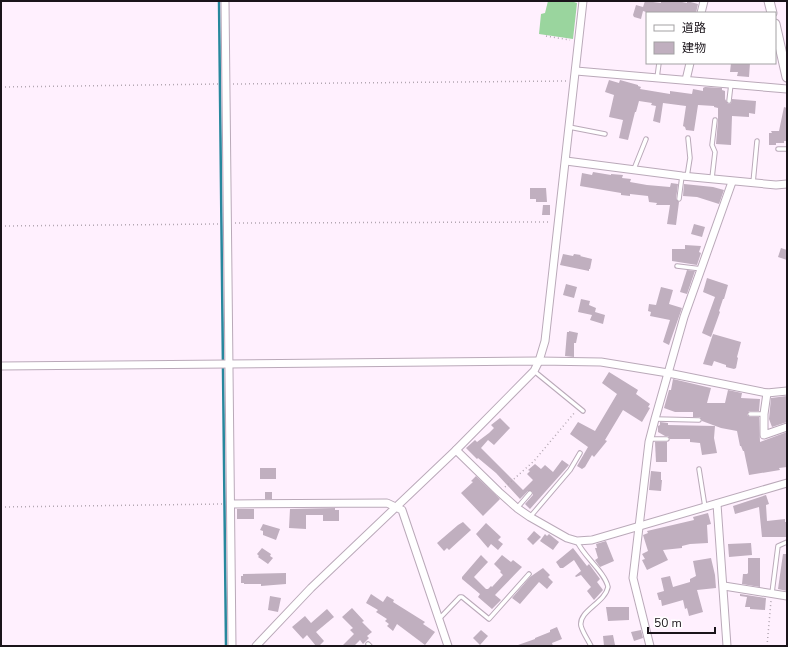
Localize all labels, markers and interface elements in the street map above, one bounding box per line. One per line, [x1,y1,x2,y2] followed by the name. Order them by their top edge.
[646,12,776,64] legend
[682,20,706,36] text: 道路
[682,40,706,56] text: 建物
[648,609,715,635] scale bar
[654,615,682,631] text: 50 m

